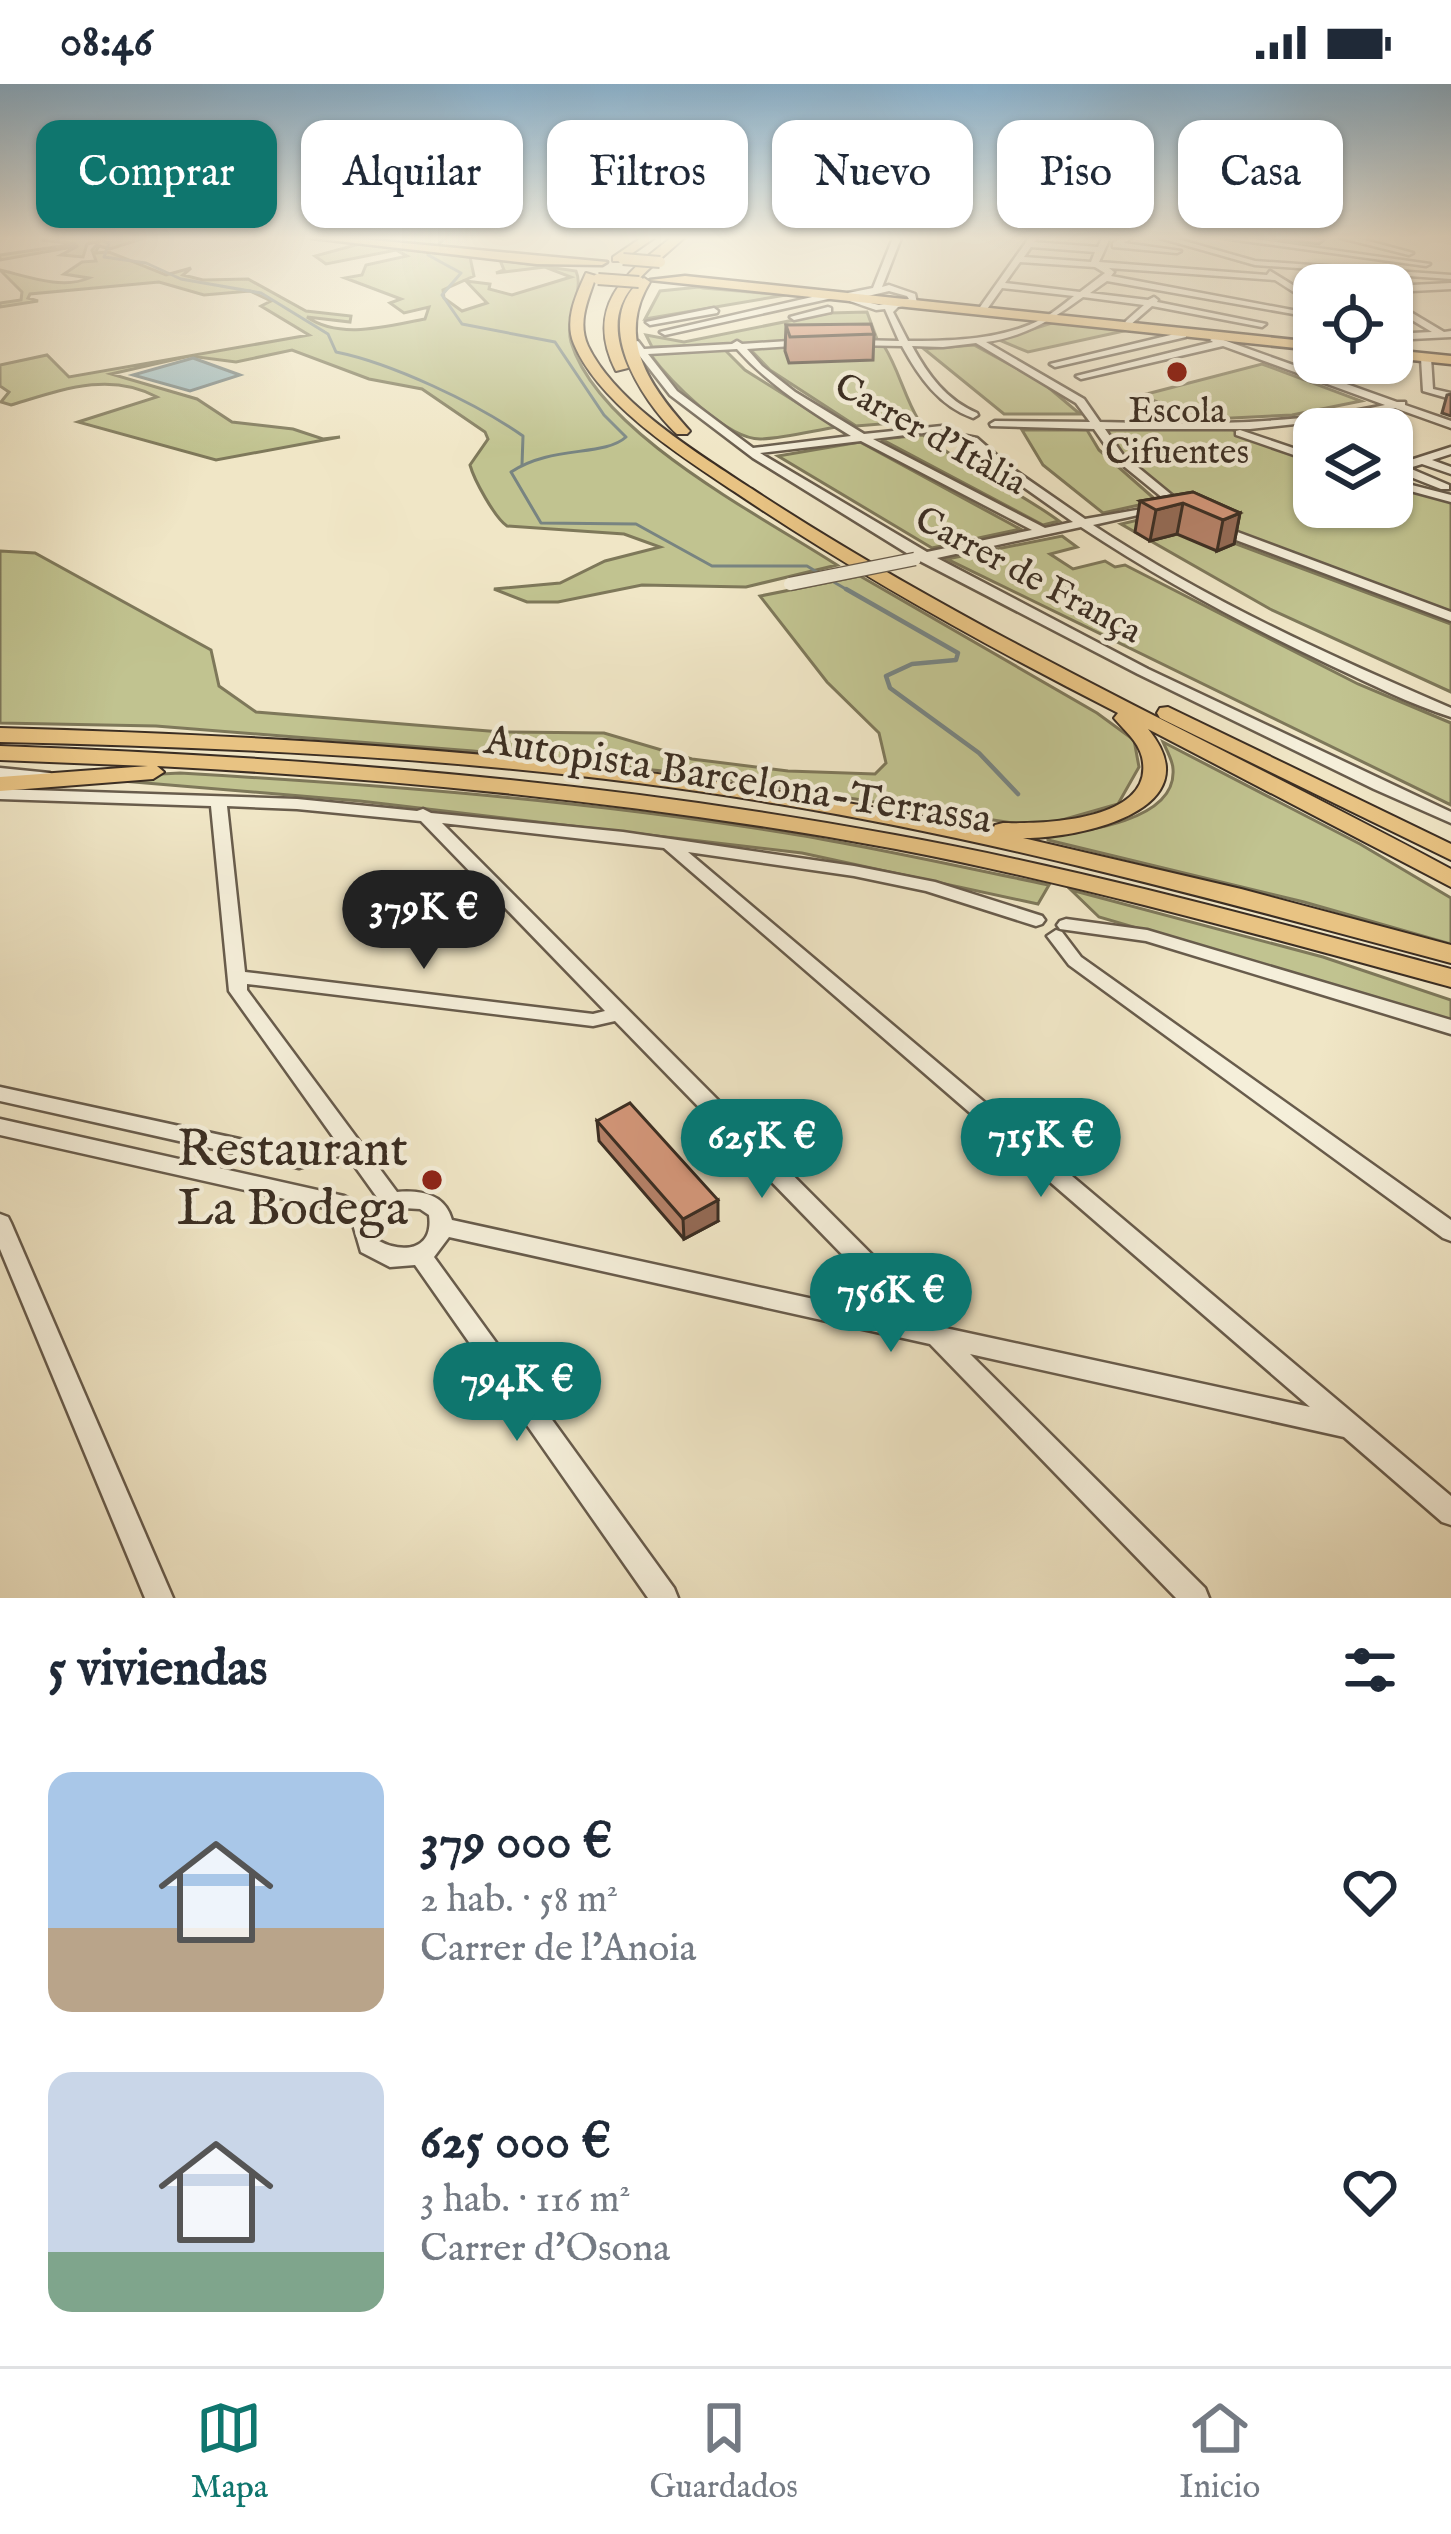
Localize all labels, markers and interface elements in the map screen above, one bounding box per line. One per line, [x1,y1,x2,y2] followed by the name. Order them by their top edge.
[60,14,153,71] text: 08:46
[36,120,277,228] chip: Comprar
[301,120,523,228] chip: Alquilar
[547,120,748,228] chip: Filtros
[772,120,973,228] chip: Nuevo
[997,120,1154,228] chip: Piso
[1178,120,1343,228] chip: Casa
[1293,264,1413,528] map controls
[1293,264,1413,384] button: locate
[1164,359,1190,385] marker: Escola Cifuentes
[826,363,1034,507] street label: Carrer d'Itàlia
[1105,389,1249,476] place label: Escola Cifuentes
[1293,408,1413,528] button: layers
[907,497,1150,655] street label: Carrer de França
[480,715,996,847] street label: Autopista Barcelona-Terrassa
[326,870,522,972] pin: 379K €
[369,884,479,933] text: 379K €
[943,1098,1139,1200] pin: 715K €
[664,1099,860,1201] pin: 625K €
[988,1112,1094,1161] text: 715K €
[708,1113,816,1162] text: 625K €
[177,1119,408,1243] place label: Restaurant La Bodega
[419,1167,445,1193] marker: Restaurant La Bodega
[793,1253,989,1355] pin: 756K €
[837,1267,945,1316] text: 756K €
[419,1342,615,1444] pin: 794K €
[460,1356,574,1405] text: 794K €
[1337,1637,1403,1703] icon: filters
[48,1638,267,1703] text: 5 viviendas
[420,1811,612,1876] text: 379 000 €
[144,1820,288,1964] icon: home
[1337,1859,1403,1925] icon: heart
[420,1876,618,1925] text: 2 hab. · 58 m²
[420,1925,696,1974] text: Carrer de l'Anoia
[420,2111,611,2176] text: 625 000 €
[144,2120,288,2264] icon: home
[1337,2159,1403,2225] icon: heart
[420,2176,631,2225] text: 3 hab. · 116 m²
[420,2225,670,2274] text: Carrer d'Osona
[191,2395,268,2509] tab: Mapa
[649,2395,798,2509] tab: Guardados
[1179,2395,1260,2509] tab: Inicio

